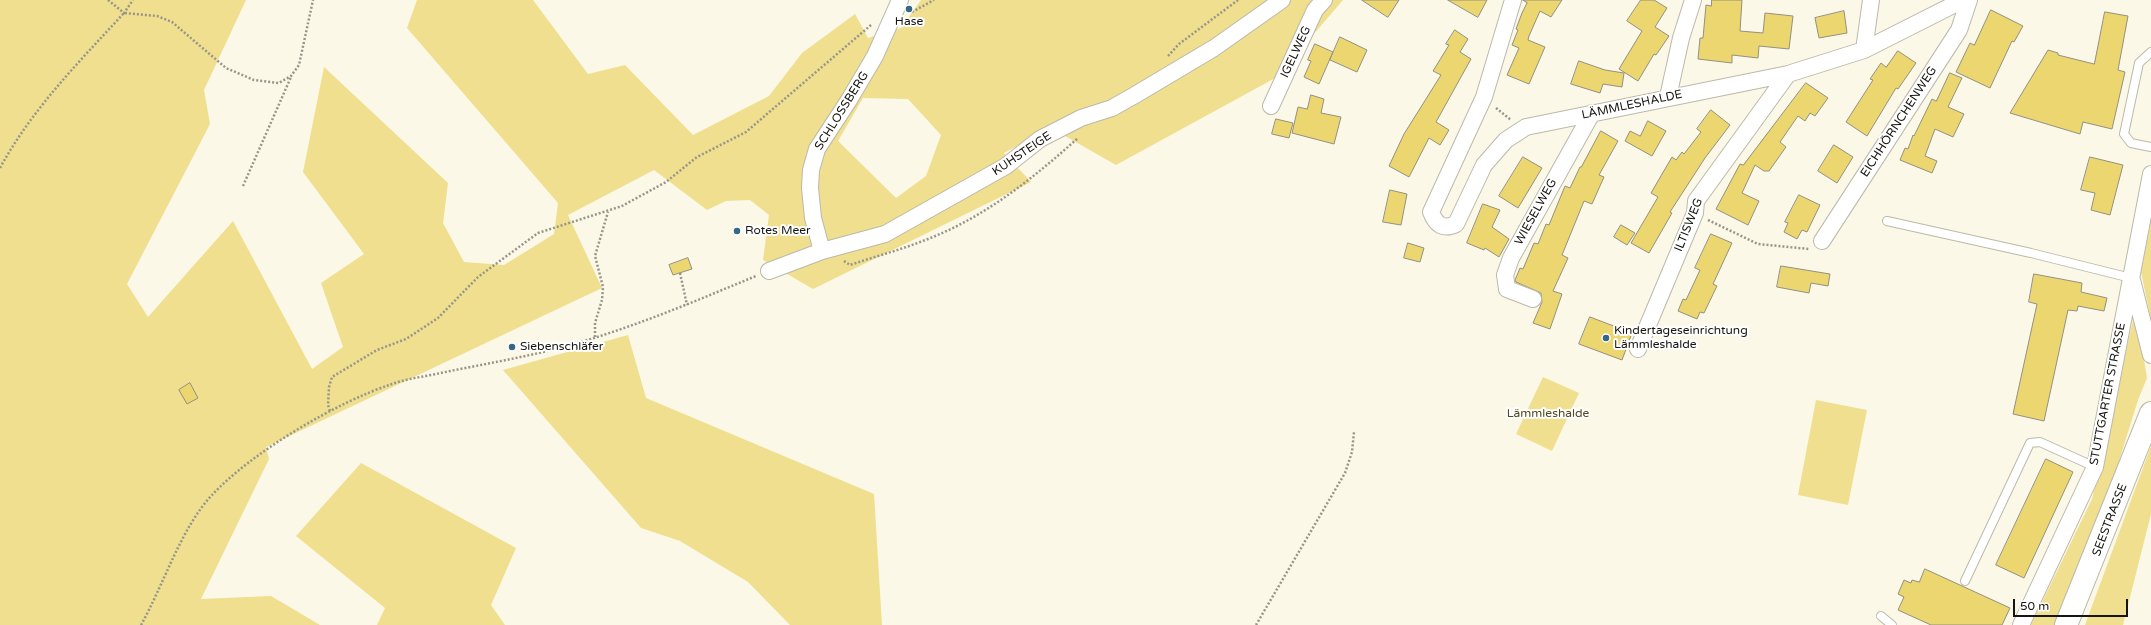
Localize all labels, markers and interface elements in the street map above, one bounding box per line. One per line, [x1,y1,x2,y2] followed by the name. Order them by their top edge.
[904,4,914,14] marker: Hase
[895,15,923,29] place label: Hase
[1278,24,1314,80] street label: IGELWEG
[1858,64,1940,180] street label: EICHHÖRNCHENWEG
[812,69,872,153] street label: SCHLOSSBERG
[1580,87,1684,123] street label: LÄMMLESHALDE
[990,129,1054,179] street label: KUHSTEIGE
[1512,176,1560,248] street label: WIESELWEG
[1672,196,1706,254] street label: ILTISWEG
[745,224,811,238] place label: Rotes Meer
[732,226,742,236] marker: Rotes Meer
[2087,321,2129,467] street label: STUTTGARTER STRASSE
[1614,324,1748,352] place label: Kindertageseinrichtung Lämmleshalde
[1601,333,1611,343] marker: Kindertageseinrichtung Lämmleshalde
[520,340,603,354] place label: Siebenschläfer
[507,342,517,352] marker: Siebenschläfer
[1507,407,1589,421] park label: Lämmleshalde
[2089,482,2131,558] street label: SEESTRASSE
[2015,591,2130,617] scale bar
[2020,599,2049,613] text: 50 m

